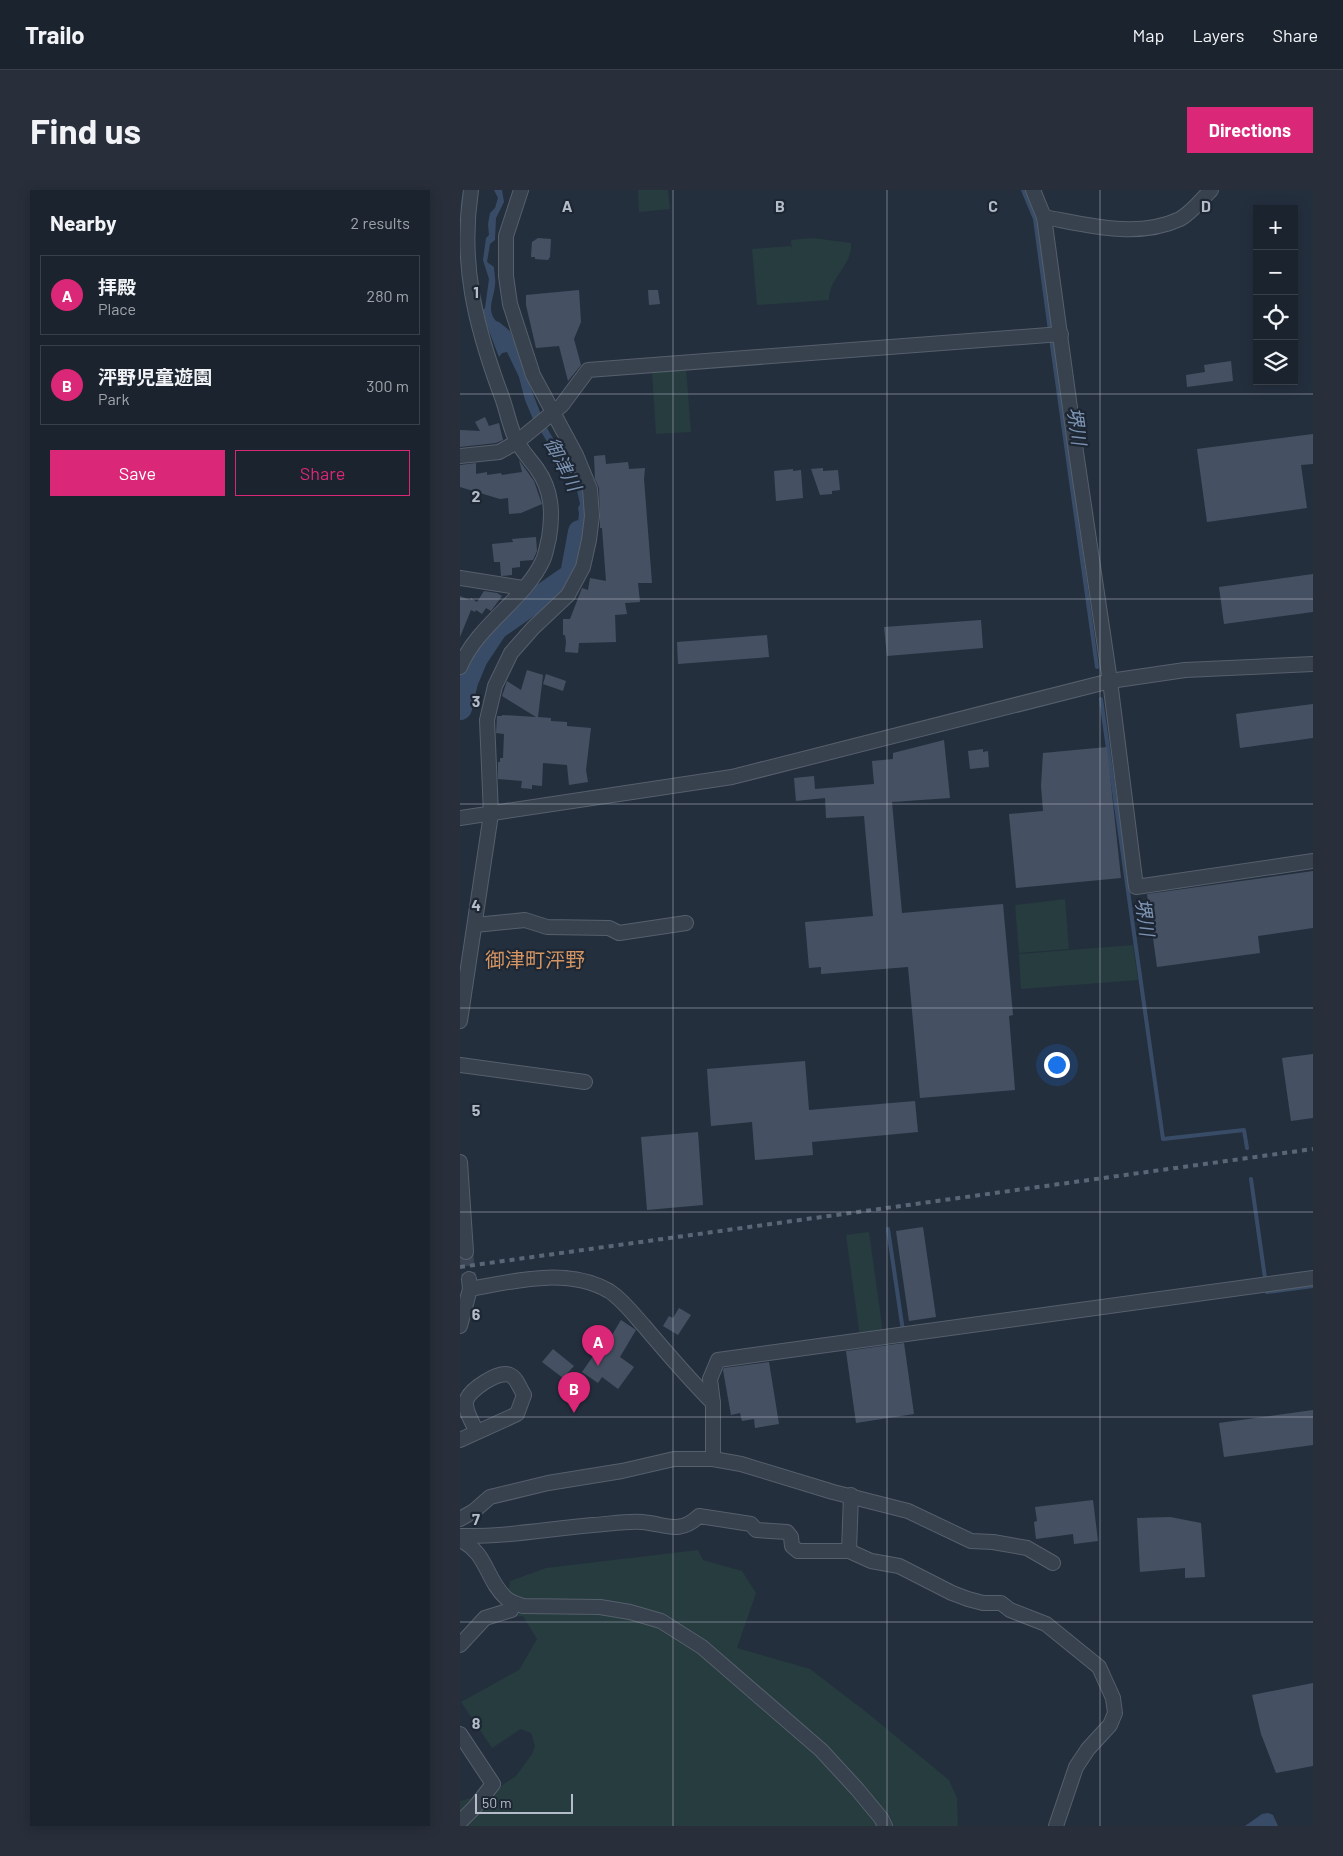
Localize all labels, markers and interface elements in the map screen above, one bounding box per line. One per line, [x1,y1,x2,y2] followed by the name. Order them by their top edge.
[25,20,85,49] text: Trailo
[1132,24,1164,46] text: Map
[1192,24,1245,46] text: Layers
[1273,24,1318,46] text: Share
[1187,107,1313,153] button: Directions
[30,109,141,151] text: Find us
[562,196,573,215] text: A
[775,196,785,215] text: B
[988,196,998,215] text: C
[1201,196,1211,215] text: D
[1253,205,1298,385] map controls
[1253,205,1298,250] button: +
[50,210,116,235] text: Nearby
[351,213,410,232] text: 2 results
[1253,250,1298,295] button: −
[98,275,136,298] text: 拝殿
[473,282,479,301] text: 1
[62,286,72,305] text: A
[367,286,409,305] text: 280 m
[1253,295,1298,340] button: locate
[98,299,136,318] text: Place
[1253,340,1298,385] button: layers
[98,365,212,388] text: 泙野児童遊園
[62,376,72,395] text: B
[366,376,409,395] text: 300 m
[98,389,129,408] text: Park
[1063,406,1092,448] water label: 堺川
[540,433,588,496] water label: 御津川
[50,450,225,496] button: Save
[235,450,410,496] button: Share
[472,486,481,505] text: 2
[472,691,480,710] text: 3
[471,895,481,914] text: 4
[1131,897,1160,939] water label: 堺川
[485,947,585,971] district label: 御津町泙野
[1044,1052,1070,1078] your location
[472,1100,481,1119] text: 5
[472,1304,481,1323] text: 6
[582,1325,614,1366] pin: A
[558,1372,590,1413] pin: B
[472,1509,480,1528] text: 7
[472,1713,481,1732] text: 8
[475,1791,572,1814] scale bar
[482,1794,511,1811] text: 50 m

